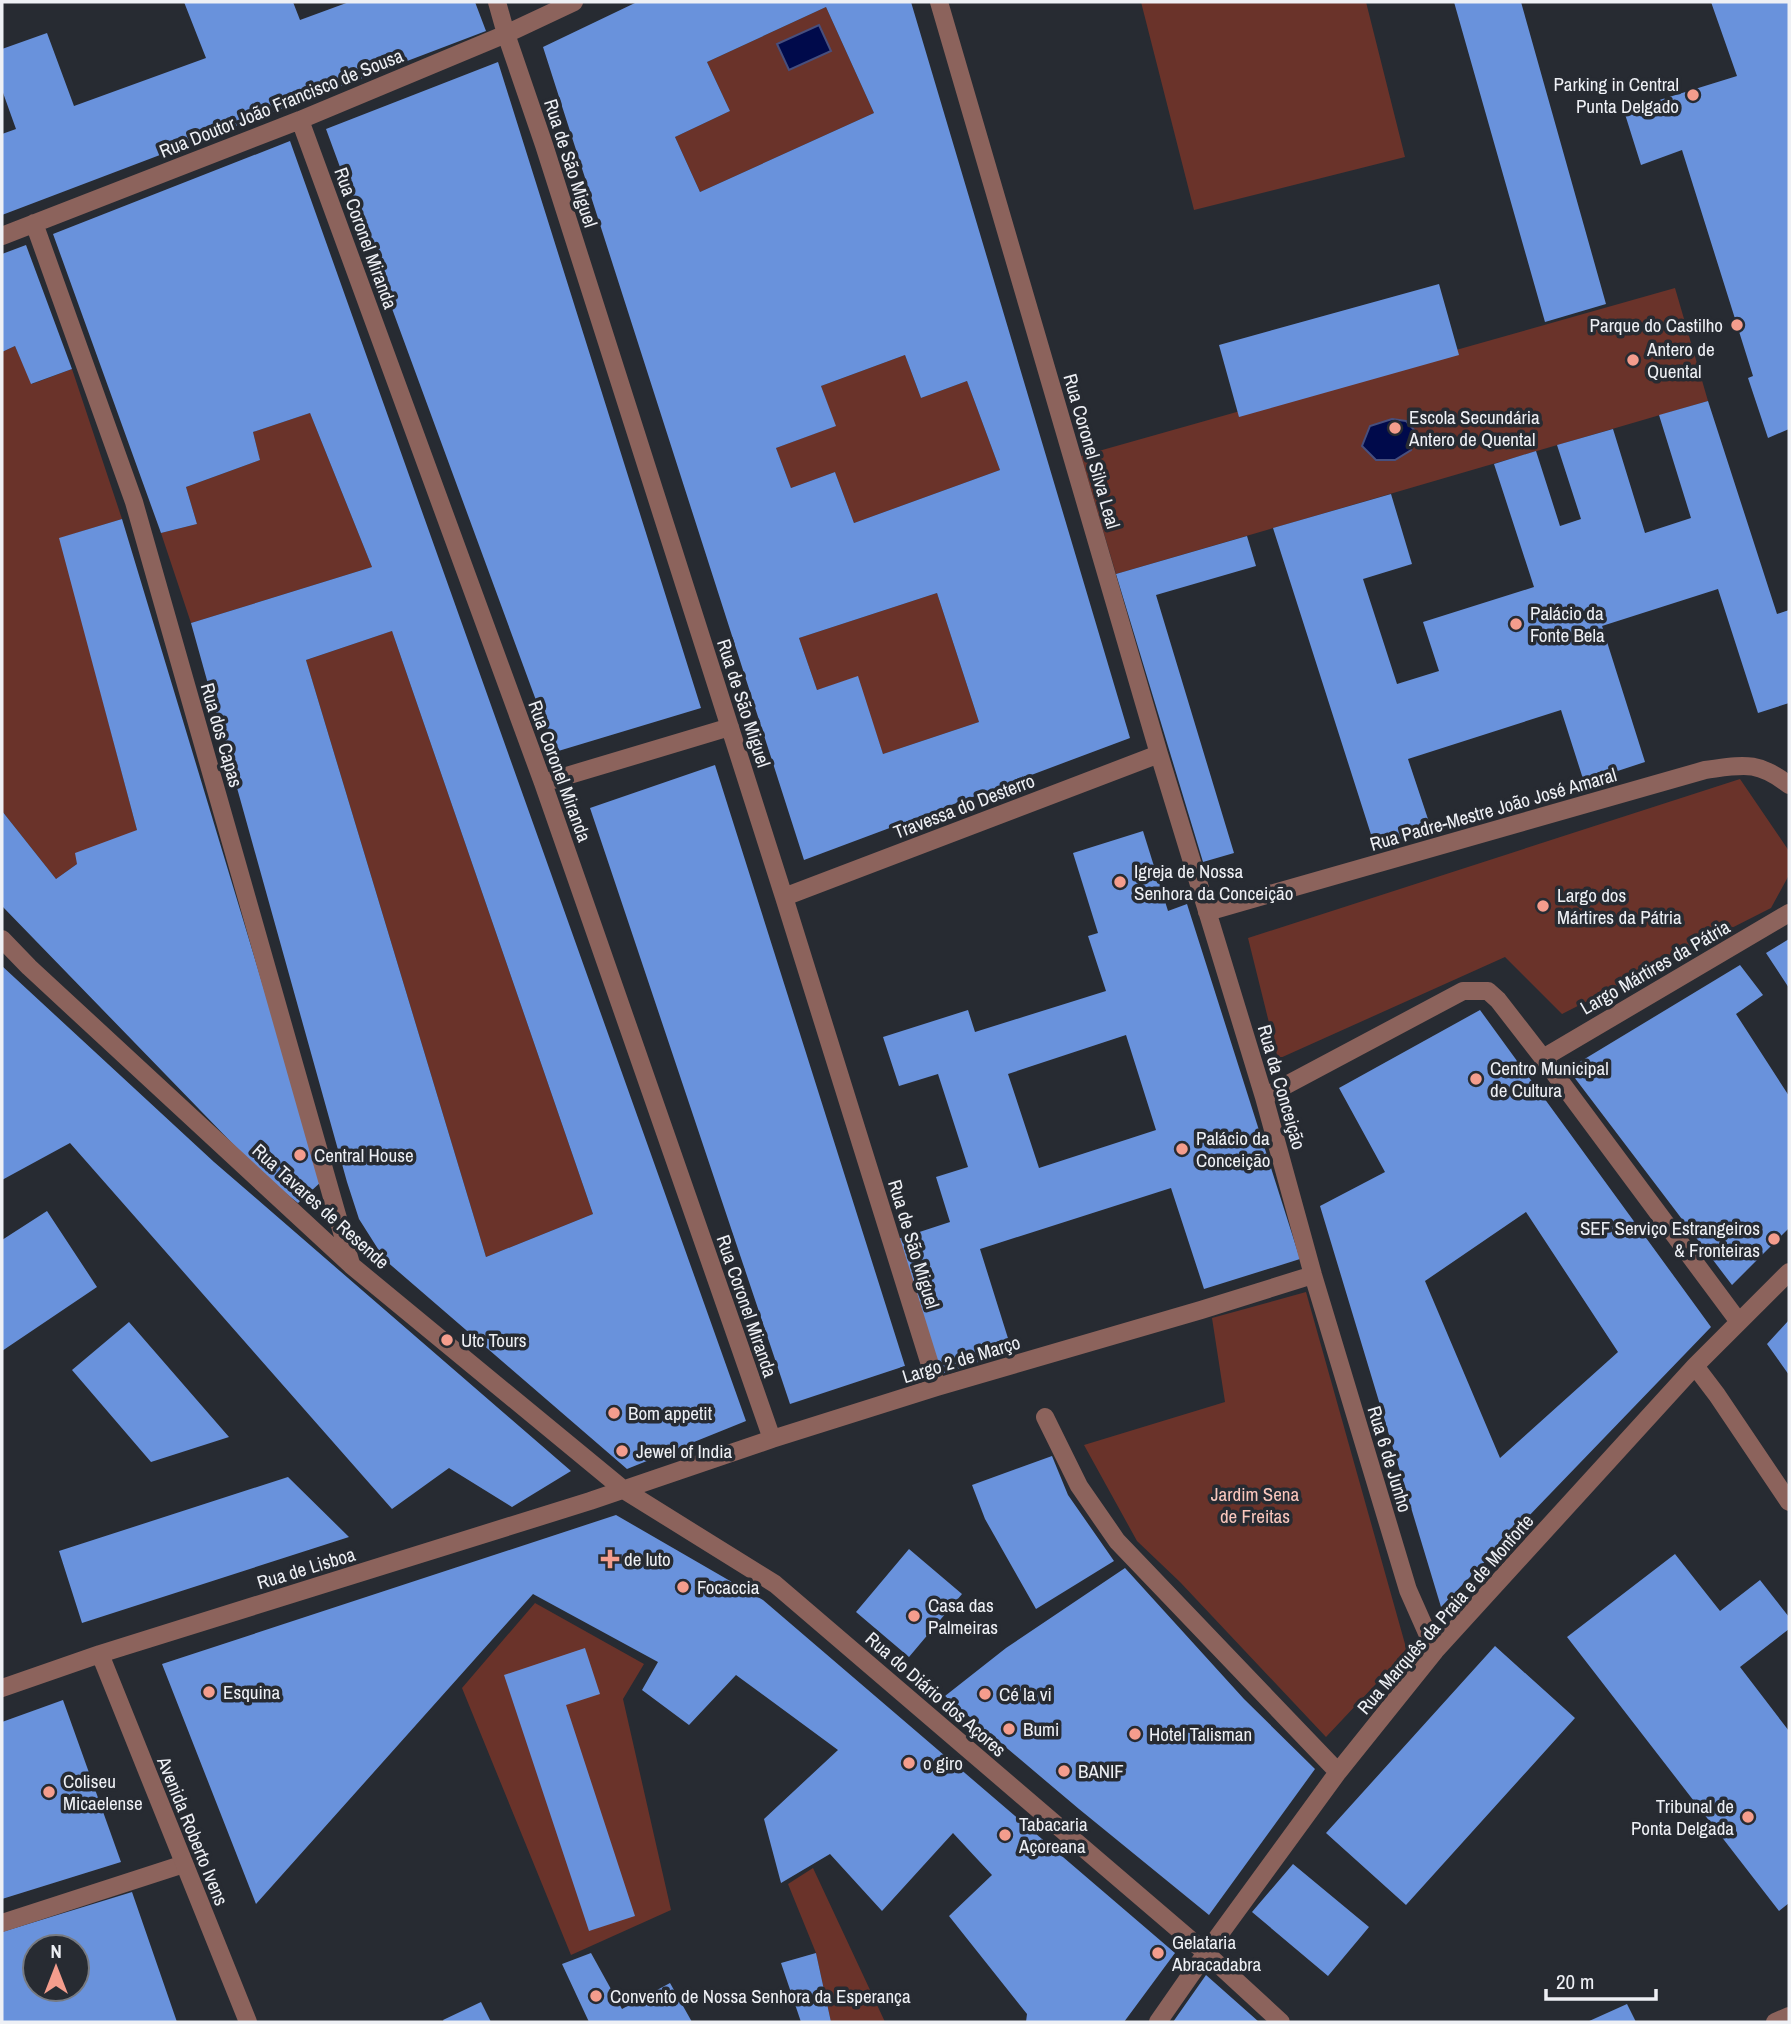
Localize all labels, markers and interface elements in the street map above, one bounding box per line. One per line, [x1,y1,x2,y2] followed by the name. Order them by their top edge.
[155,42,407,164] street label: Rua Doutor João Francisco de Sousa
[1553,71,1679,119] place label: Parking in Central Punta Delgado
[1685,87,1701,103] marker: Parking in Central Punta Delgado
[538,96,604,230] street label: Rua de São Miguel
[328,164,404,313] street label: Rua Coronel Miranda
[1590,312,1723,338] place label: Parque do Castilho
[1729,317,1745,333] marker: Parque do Castilho
[1646,336,1715,384] place label: Antero de Quental
[1625,352,1641,368] marker: Antero de Quental
[1057,370,1127,532] street label: Rua Coronel Silva Leal
[1408,404,1540,452] place label: Escola Secundária Antero de Quental
[1387,420,1403,436] marker: Escola Secundária Antero de Quental
[1530,600,1605,648] place label: Palácio da Fonte Bela
[1508,616,1524,632] marker: Palácio da Fonte Bela
[711,636,777,770] street label: Rua de São Miguel
[195,680,249,790] street label: Rua dos Capas
[522,697,598,846] street label: Rua Coronel Miranda
[1367,761,1619,857] street label: Rua Padre-Mestre João José Amaral
[890,767,1038,845] street label: Travessa do Desterro
[1134,858,1293,906] place label: Igreja de Nossa Senhora da Conceição
[1112,874,1128,890] marker: Igreja de Nossa Senhora da Conceição
[1557,882,1682,930] place label: Largo dos Mártires da Pátria
[1535,898,1551,914] marker: Largo dos Mártires da Pátria
[1575,913,1735,1020] street label: Largo Mártires da Pátria
[1252,1021,1312,1153] street label: Rua da Conceição
[1490,1055,1609,1103] place label: Centro Municipal de Cultura
[1468,1071,1484,1087] marker: Centro Municipal de Cultura
[1196,1125,1270,1173] place label: Palácio da Conceição
[247,1138,395,1274] street label: Rua Tavares de Resende
[1174,1141,1190,1157] marker: Palácio da Conceição
[314,1142,414,1168] place label: Central House
[292,1147,308,1163] marker: Central House
[882,1176,946,1312] street label: Rua de São Miguel
[1580,1215,1760,1263] place label: SEF Serviço Estrangeiros & Fronteiras
[710,1231,784,1381] street label: Rua Coronel Miranda
[1766,1231,1782,1247] marker: SEF Serviço Estrangeiros & Fronteiras
[461,1327,527,1353] place label: Utc Tours
[899,1329,1023,1389] street label: Largo 2 de Março
[439,1332,455,1348] marker: Utc Tours
[628,1400,713,1426] place label: Bom appetit
[1361,1403,1419,1515] street label: Rua 6 de Junho
[606,1405,622,1421] marker: Bom appetit
[636,1438,732,1464] place label: Jewel of India
[614,1443,630,1459] marker: Jewel of India
[1211,1481,1299,1529] park label: Jardim Sena de Freitas
[1351,1508,1539,1720] street label: Rua Marquês da Praia e de Monforte
[254,1541,359,1595] street label: Rua de Lisboa
[624,1546,671,1572] place label: de luto
[602,1551,618,1567] marker: de luto
[697,1574,760,1600] place label: Focaccia
[675,1579,691,1595] marker: Focaccia
[928,1592,998,1640] place label: Casa das Palmeiras
[906,1608,922,1624] marker: Casa das Palmeiras
[860,1626,1012,1762] street label: Rua do Diário dos Açores
[223,1679,281,1705] place label: Esquina
[999,1681,1052,1707] place label: Cé la vi
[201,1684,217,1700] marker: Esquina
[977,1686,993,1702] marker: Cé la vi
[1023,1716,1059,1742] place label: Bumi
[1001,1721,1017,1737] marker: Bumi
[1149,1721,1252,1747] place label: Hotel Talisman
[1127,1726,1143,1742] marker: Hotel Talisman
[923,1750,963,1776] place label: o giro
[151,1752,235,1909] street label: Avenida Roberto Ivens
[901,1755,917,1771] marker: o giro
[1078,1758,1124,1784] place label: BANIF
[1056,1763,1072,1779] marker: BANIF
[63,1768,143,1816] place label: Coliseu Micaelense
[41,1784,57,1800] marker: Coliseu Micaelense
[1631,1793,1734,1841] place label: Tribunal de Ponta Delgada
[1740,1809,1756,1825] marker: Tribunal de Ponta Delgada
[1018,1811,1088,1859] place label: Tabacaria Açoreana
[997,1827,1013,1843] marker: Tabacaria Açoreana
[1171,1929,1262,1977] place label: Gelataria Abracadabra
[21,1933,91,2003] north arrow
[50,1938,62,1964] text: N
[1150,1945,1166,1961] marker: Gelataria Abracadabra
[1546,1958,1656,2002] scale bar
[1556,1967,1594,1996] text: 20 m
[610,1983,911,2009] place label: Convento de Nossa Senhora da Esperança
[588,1988,604,2004] marker: Convento de Nossa Senhora da Esperança

